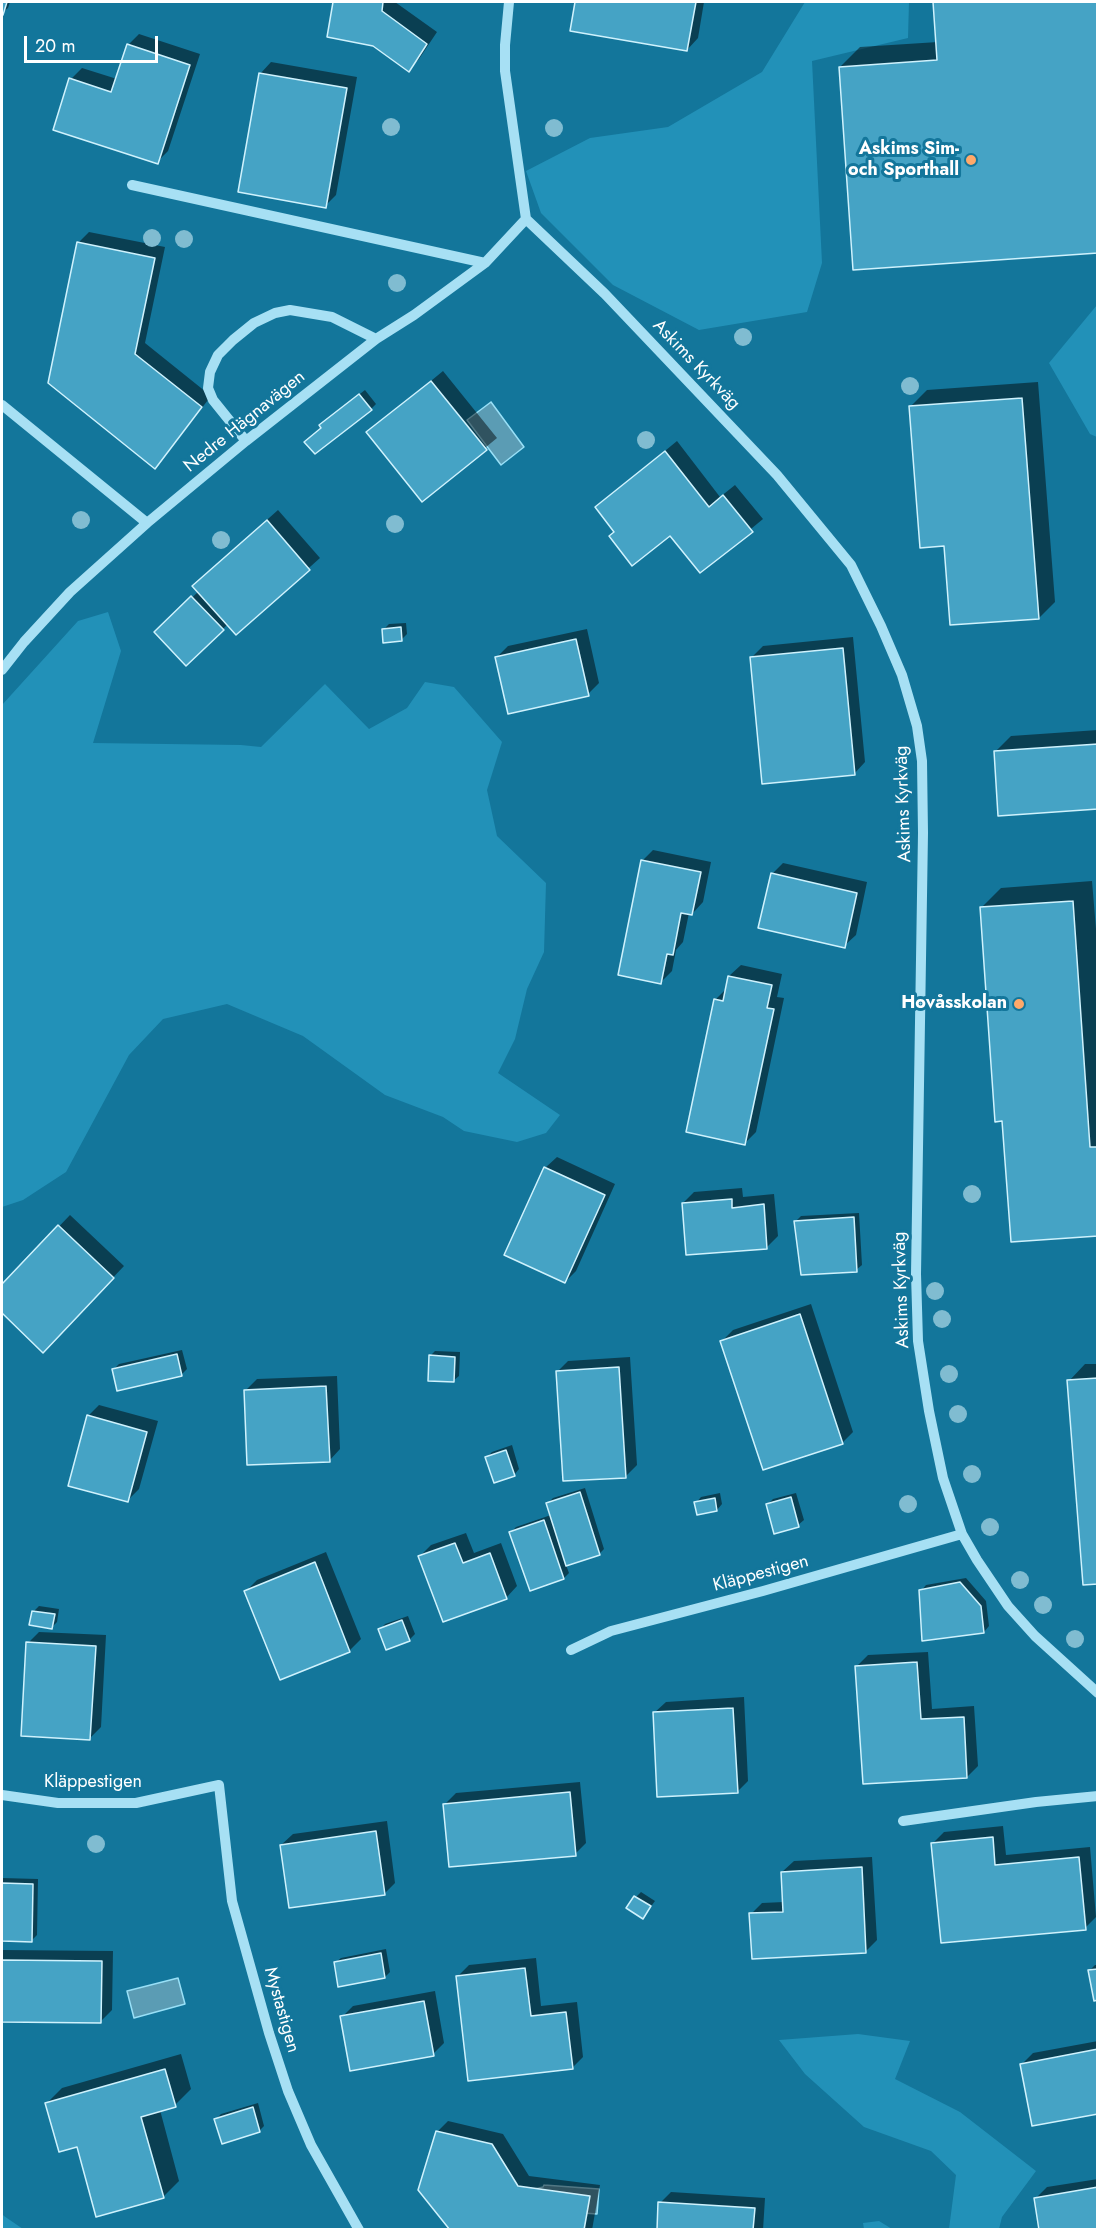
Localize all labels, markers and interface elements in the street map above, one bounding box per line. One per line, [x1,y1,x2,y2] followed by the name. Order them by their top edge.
[27,24,160,62] scale bar
[35,33,75,59] text: 20 m
[848,139,959,182] place label: Askims Sim- och Sporthall
[964,153,978,167] marker: Askims Sim- och Sporthall
[648,315,744,415] street label: Askims Kyrkväg
[180,367,310,477] street label: Nedre Hägnavägen
[891,745,917,863] street label: Askims Kyrkväg
[901,993,1007,1015] place label: Hovåsskolan
[1012,997,1026,1011] marker: Hovåsskolan
[889,1231,915,1349] street label: Askims Kyrkväg
[711,1551,811,1597] street label: Kläppestigen
[44,1772,142,1794] street label: Kläppestigen
[258,1965,304,2055] street label: Mystastigen

